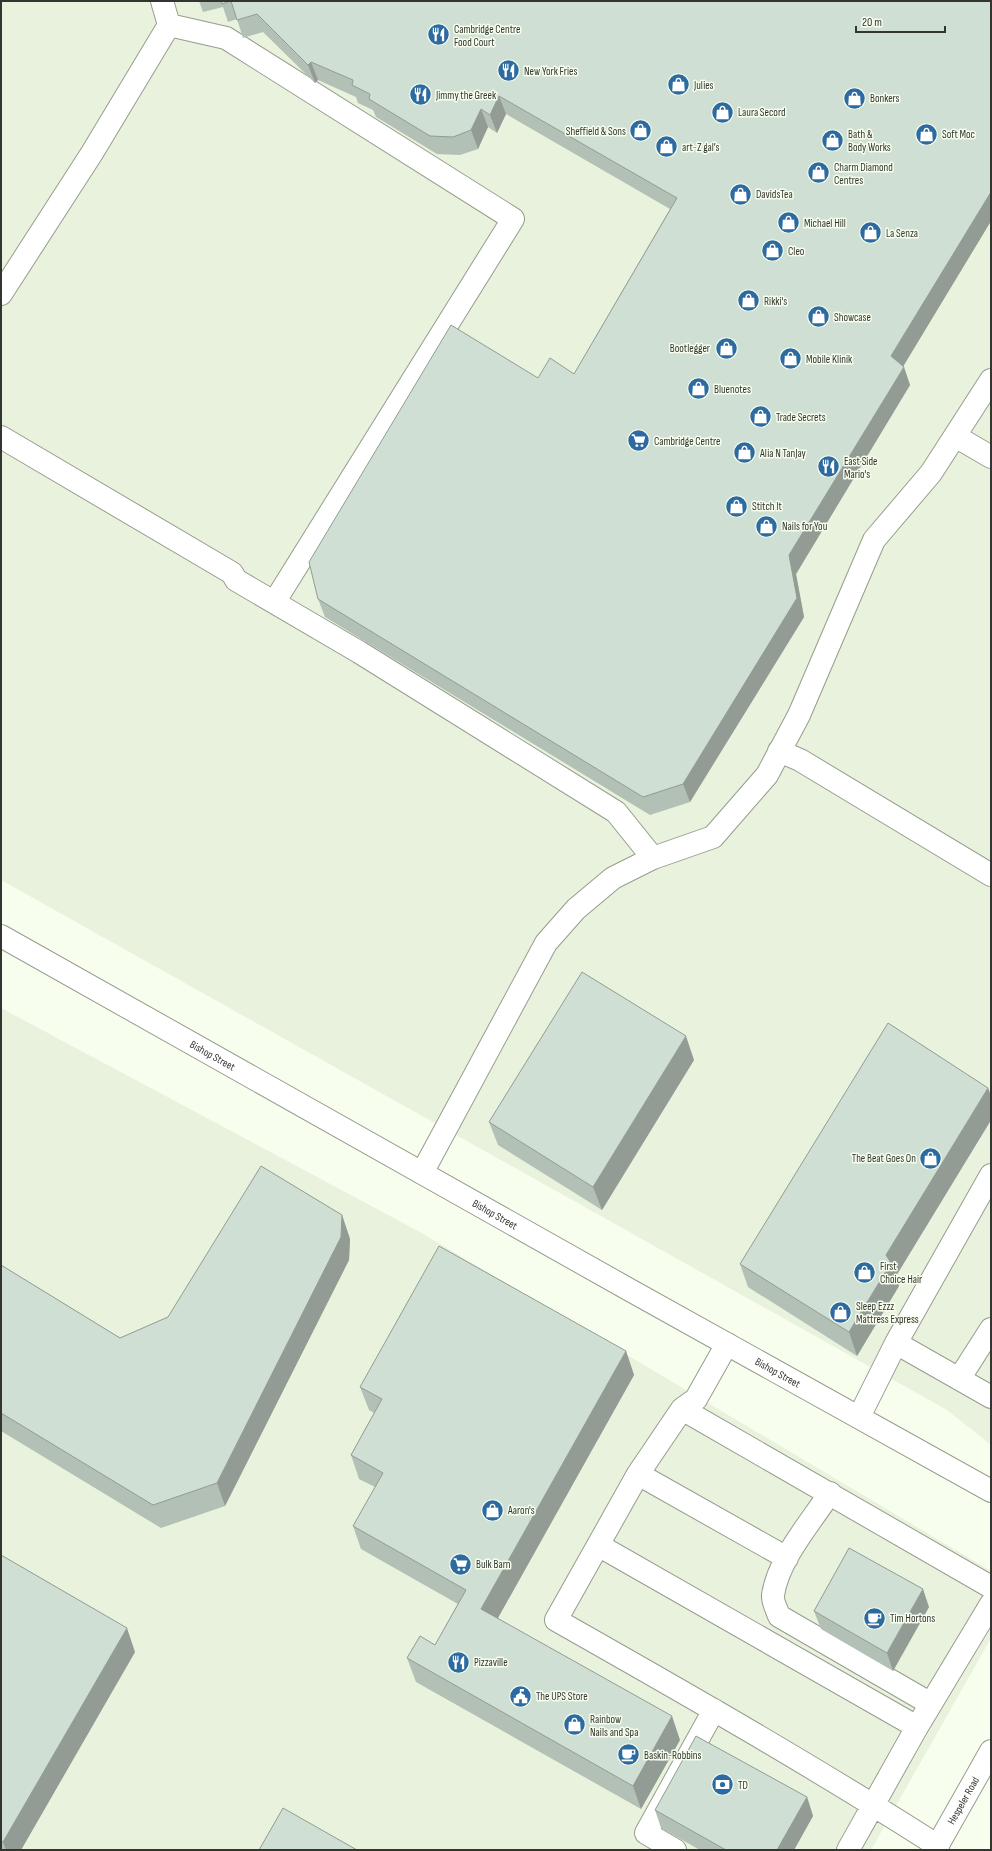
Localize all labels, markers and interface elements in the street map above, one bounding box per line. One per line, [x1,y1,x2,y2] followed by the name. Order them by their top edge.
[856,8,945,34] scale bar
[862,15,882,30] text: 20 m
[425,22,451,48] restaurant icon: Cambridge Centre Food Court
[454,23,521,49] place label: Cambridge Centre Food Court
[495,58,521,84] restaurant icon: New York Fries
[524,65,577,78] place label: New York Fries
[666,72,692,98] shop icon: Julies
[693,79,714,92] place label: Julies
[408,82,434,108] restaurant icon: Jimmy the Greek
[841,85,867,111] shop icon: Bonkers
[435,89,497,102] place label: Jimmy the Greek
[870,92,900,105] place label: Bonkers
[710,99,736,125] shop icon: Laura Secord
[738,106,786,119] place label: Laura Secord
[628,118,654,144] shop icon: Sheffield & Sons
[913,121,939,147] shop icon: Soft Moc
[566,125,626,138] place label: Sheffield & Sons
[820,127,846,153] shop icon: Bath & Body Works
[848,128,891,154] place label: Bath & Body Works
[942,128,975,141] place label: Soft Moc
[654,134,680,160] shop icon: art-Z gal’s
[682,141,719,154] place label: art-Z gal’s
[805,160,831,186] shop icon: Charm Diamond Centres
[834,161,893,187] place label: Charm Diamond Centres
[727,181,753,207] shop icon: DavidsTea
[756,188,793,201] place label: DavidsTea
[776,210,802,236] shop icon: Michael Hill
[804,217,846,230] place label: Michael Hill
[858,220,884,246] shop icon: La Senza
[886,227,918,240] place label: La Senza
[760,238,786,264] shop icon: Cleo
[788,245,805,258] place label: Cleo
[735,288,761,314] shop icon: Rikki's
[764,295,787,308] place label: Rikki's
[806,304,832,330] shop icon: Showcase
[834,311,871,324] place label: Showcase
[713,335,739,361] shop icon: Bootlegger
[670,342,710,355] place label: Bootlegger
[777,346,803,372] shop icon: Mobile Klinik
[806,353,853,366] place label: Mobile Klinik
[686,376,712,402] shop icon: Bluenotes
[714,383,751,396] place label: Bluenotes
[747,404,773,430] shop icon: Trade Secrets
[776,411,826,424] place label: Trade Secrets
[625,428,651,454] supermarket icon: Cambridge Centre
[654,435,721,448] place label: Cambridge Centre
[732,440,758,466] shop icon: Alia N TanJay
[759,447,807,460] place label: Alia N TanJay
[815,454,841,480] restaurant icon: East Side Mario's
[844,455,877,481] place label: East Side Mario's
[723,493,749,519] shop icon: Stitch It
[752,500,782,513] place label: Stitch It
[754,513,780,539] shop icon: Nails for You
[782,520,828,533] place label: Nails for You
[188,1038,238,1074] street label: Bishop Street
[918,1145,944,1171] shop icon: The Beat Goes On
[852,1152,916,1165] place label: The Beat Goes On
[470,1197,520,1233] street label: Bishop Street
[851,1259,877,1285] shop icon: First Choice Hair
[880,1260,922,1286] place label: First Choice Hair
[827,1299,853,1325] shop icon: Sleep Ezzz Mattress Express
[856,1300,919,1326] place label: Sleep Ezzz Mattress Express
[753,1355,803,1391] street label: Bishop Street
[480,1497,506,1523] shop icon: Aaron's
[507,1504,535,1517] place label: Aaron's
[448,1551,474,1577] supermarket icon: Bulk Barn
[476,1558,511,1571] place label: Bulk Barn
[862,1605,888,1631] cafe icon: Tim Hortons
[890,1612,935,1625] place label: Tim Hortons
[445,1649,471,1675] restaurant icon: Pizzaville
[474,1656,508,1669] place label: Pizzaville
[507,1683,533,1709] public building icon: The UPS Store
[536,1690,588,1703] place label: The UPS Store
[562,1712,588,1738] shop icon: Rainbow Nails and Spa
[590,1713,638,1739] place label: Rainbow Nails and Spa
[615,1742,641,1768] cafe icon: Baskin-Robbins
[644,1749,702,1762] place label: Baskin-Robbins
[709,1772,735,1798] bank icon: TD
[945,1774,982,1827] street label: Hespeler Road
[738,1779,748,1792] place label: TD

